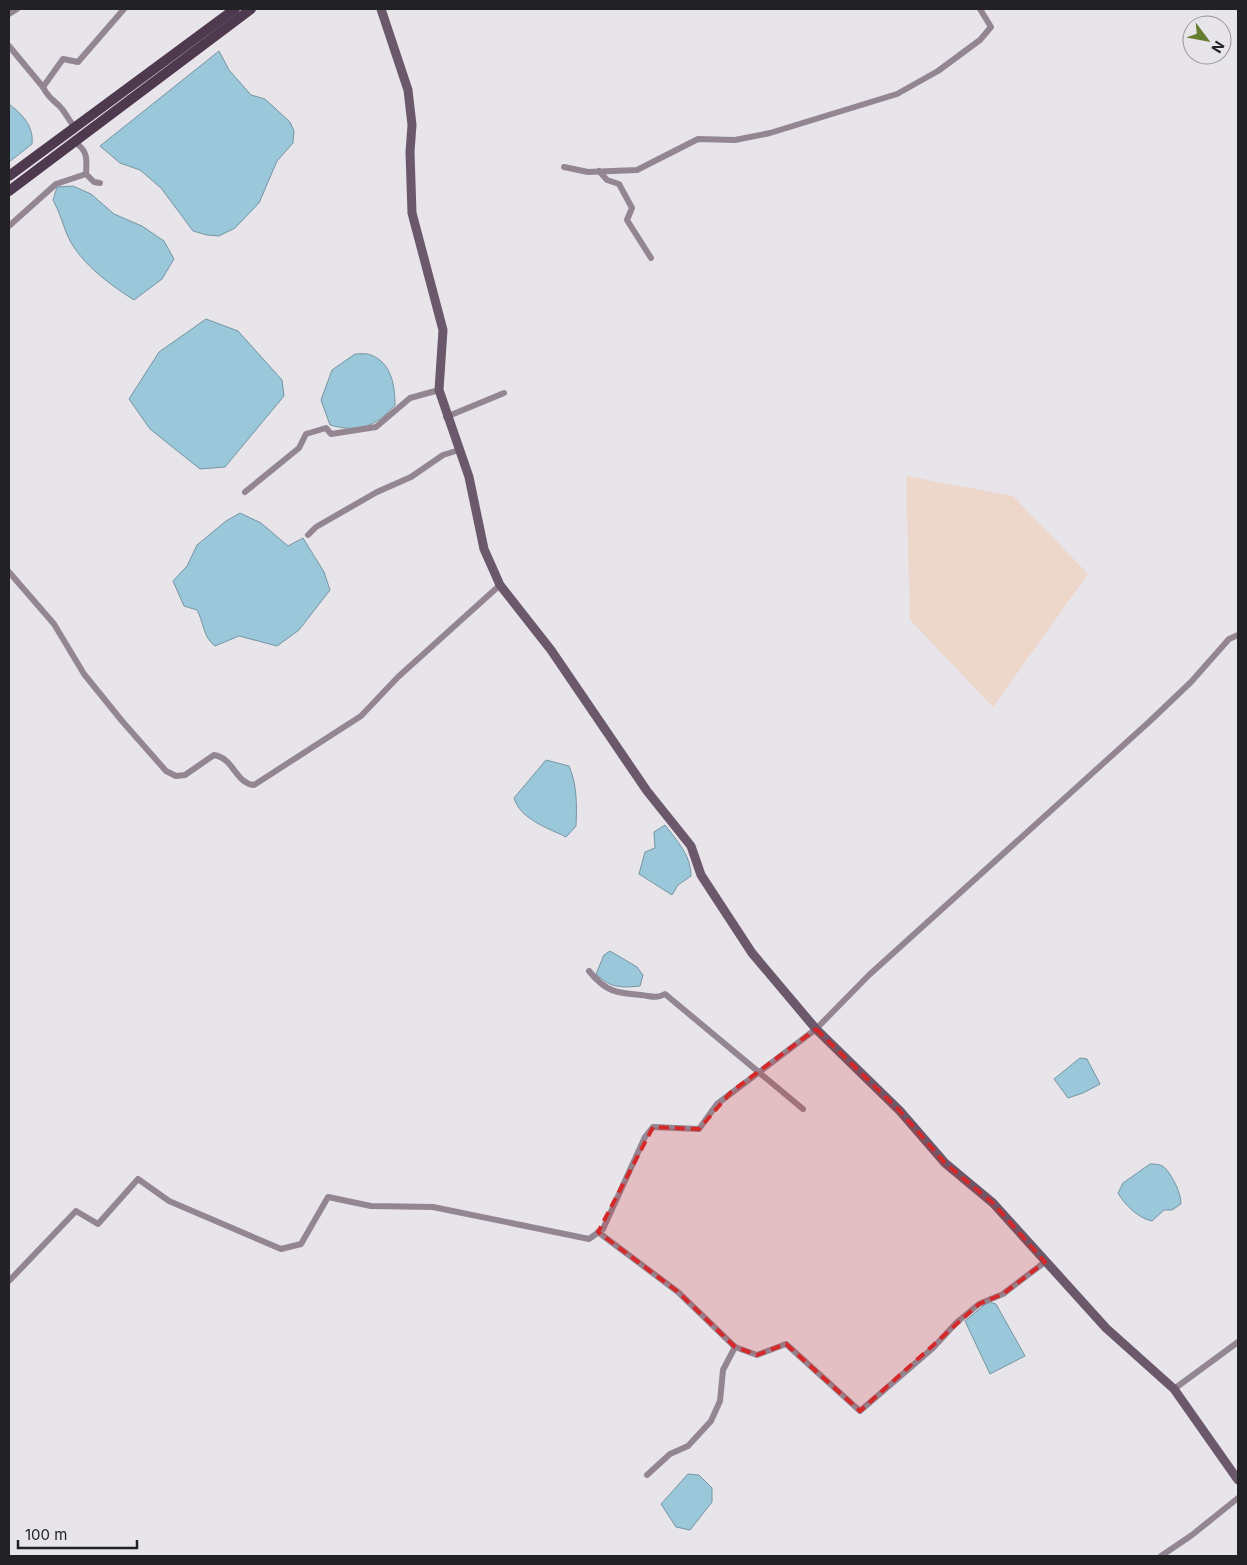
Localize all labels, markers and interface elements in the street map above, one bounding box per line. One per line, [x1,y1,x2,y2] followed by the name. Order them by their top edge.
[1182,15,1232,65] north arrow
[1208,38,1228,56] text: N
[18,1518,136,1550] scale bar
[25,1525,67,1544] text: 100 m

